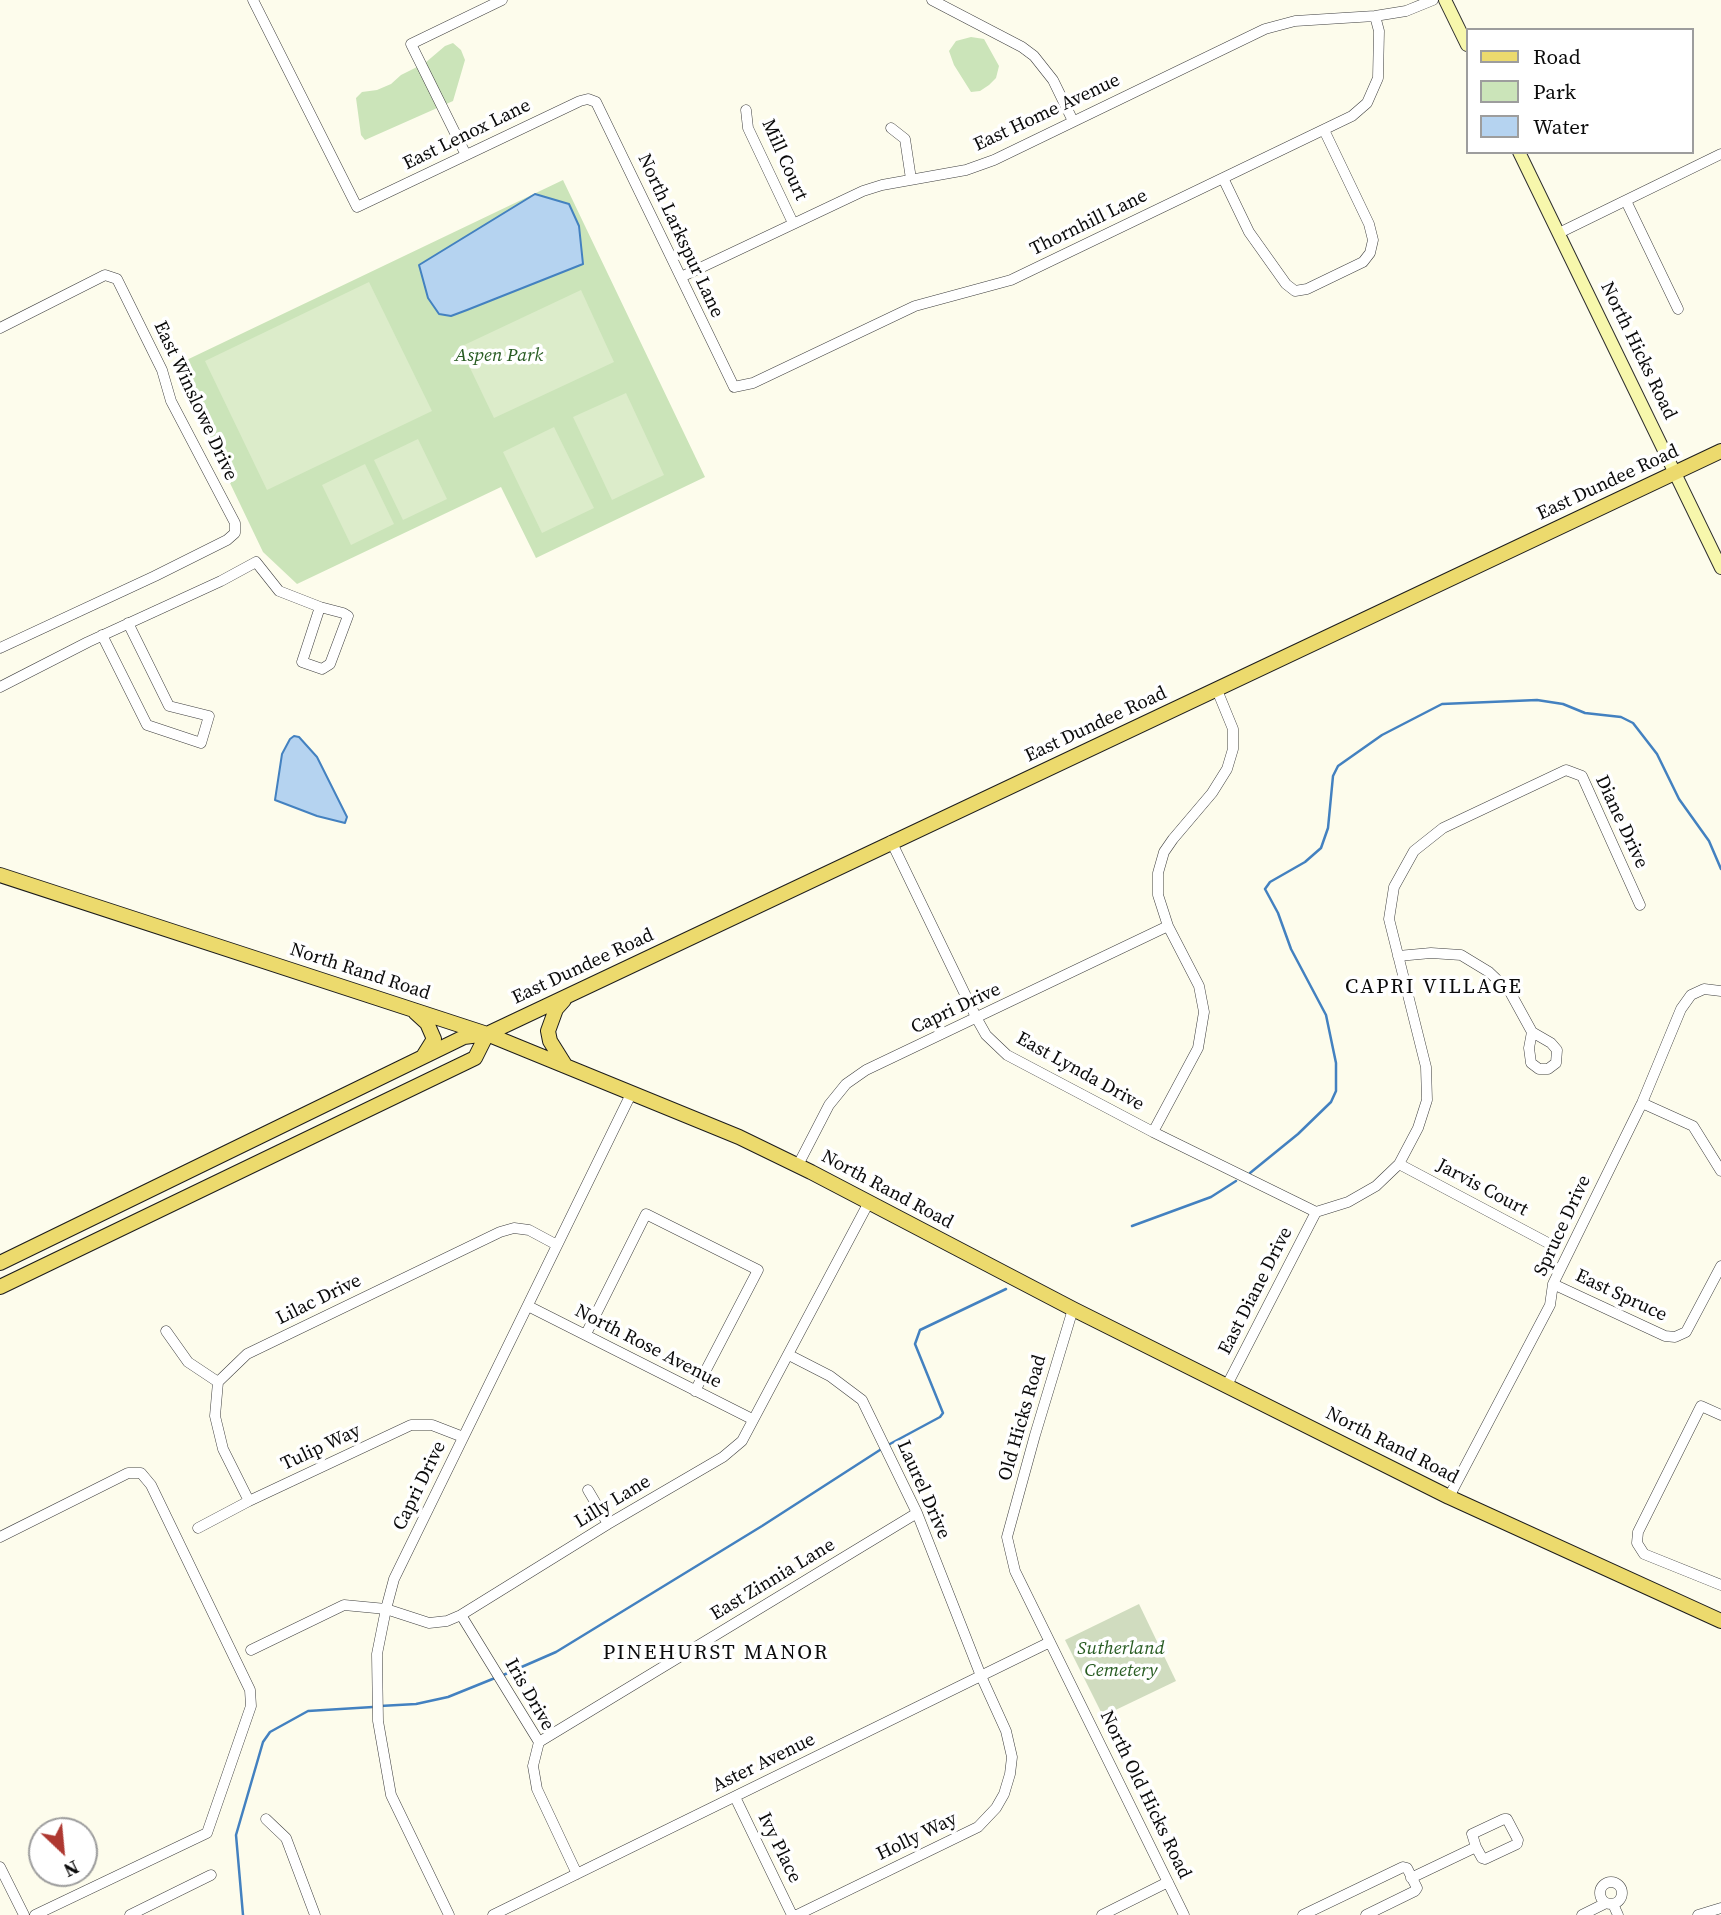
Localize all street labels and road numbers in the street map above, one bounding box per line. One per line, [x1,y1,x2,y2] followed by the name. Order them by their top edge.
[970,69,1124,157] street label: East Home Avenue
[400,94,534,176] street label: East Lenox Lane
[756,116,812,204] street label: Mill Court
[632,150,728,322] street label: North Larkspur Lane
[1027,185,1151,261] street label: Thornhill Lane
[1595,278,1681,424] street label: North Hicks Road
[148,318,242,484] street label: East Winslowe Drive
[1534,440,1682,526] street label: East Dundee Road
[1022,682,1170,768] street label: East Dundee Road
[1590,772,1652,872] street label: Diane Drive
[509,924,657,1010] street label: East Dundee Road
[287,939,433,1005] street label: North Rand Road
[908,978,1004,1040] street label: Capri Drive
[1012,1028,1148,1116] street label: East Lynda Drive
[817,1146,957,1234] street label: North Rand Road
[1432,1154,1532,1222] street label: Jarvis Court
[1530,1172,1596,1280] street label: Spruce Drive
[1214,1223,1298,1359] street label: East Diane Drive
[1572,1265,1670,1327] street label: East Spruce
[273,1270,365,1330] street label: Lilac Drive
[571,1300,725,1394] street label: North Rose Avenue
[994,1352,1052,1484] street label: Old Hicks Road
[1322,1403,1462,1489] street label: North Rand Road
[278,1420,364,1476] street label: Tulip Way
[891,1437,955,1543] street label: Laurel Drive
[389,1438,451,1534] street label: Capri Drive
[571,1470,655,1534] street label: Lilly Lane
[707,1534,839,1626] street label: East Zinnia Lane
[499,1655,559,1735] street label: Iris Drive
[1094,1707,1196,1883] street label: North Old Hicks Road
[709,1728,819,1798] street label: Aster Avenue
[873,1808,961,1866] street label: Holly Way
[752,1809,806,1887] street label: Ivy Place

